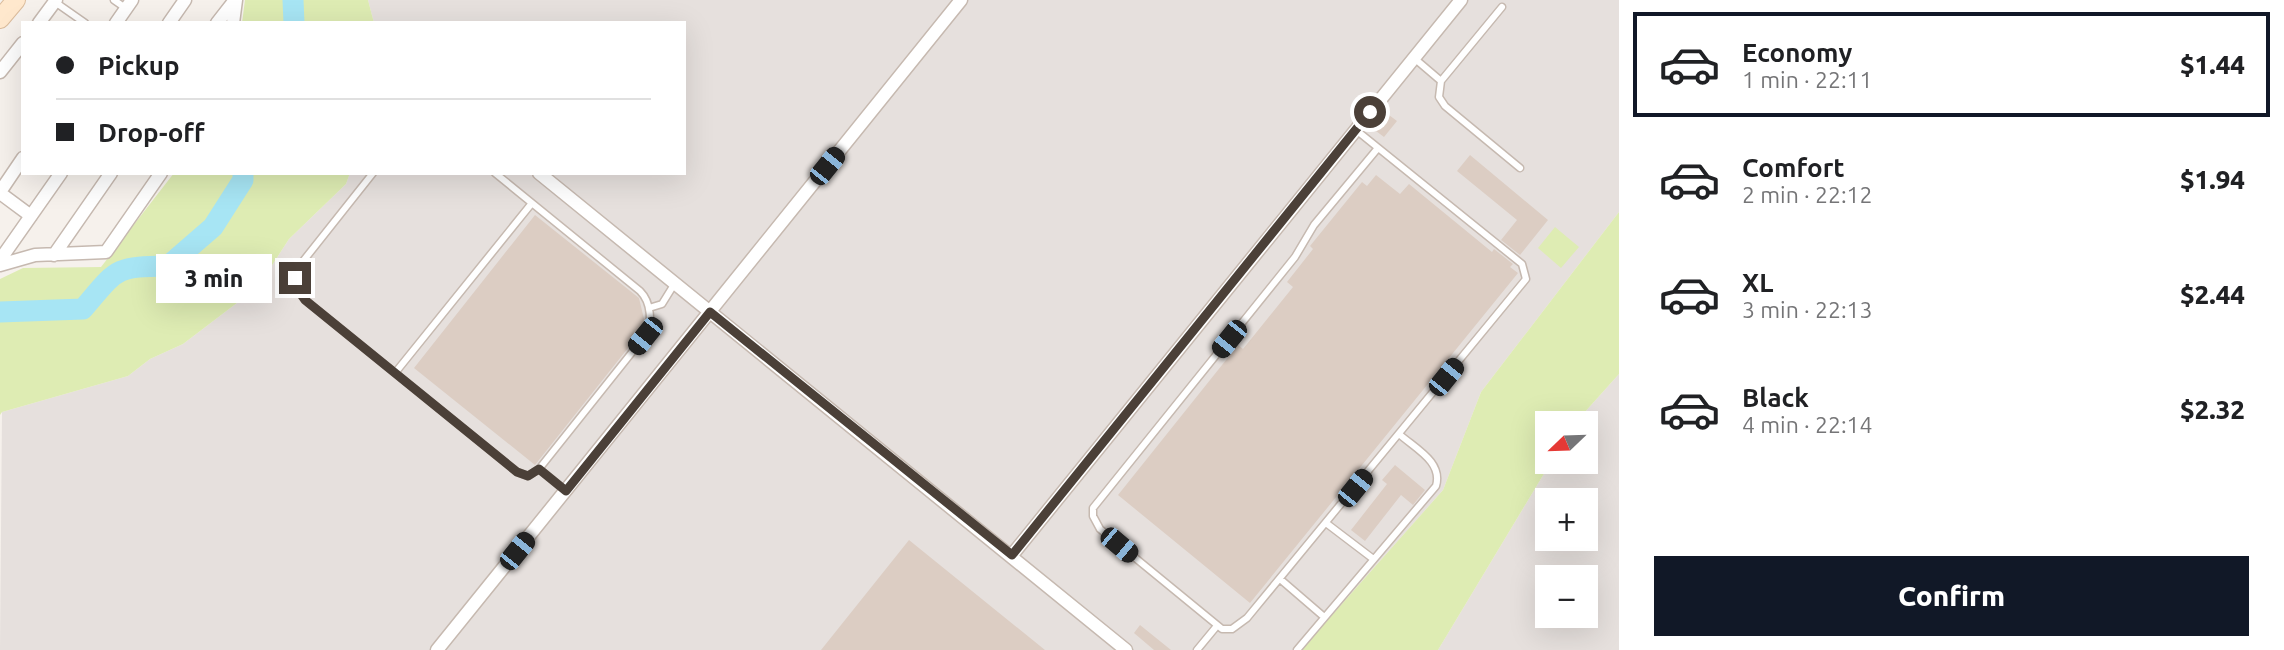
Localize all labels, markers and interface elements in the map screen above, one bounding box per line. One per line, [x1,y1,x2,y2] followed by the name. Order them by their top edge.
[1658,33,1721,96] icon: car
[1742,38,1852,67] text: Economy
[2180,50,2245,79] text: $1.44
[98,51,180,80] text: Pickup
[1742,67,1873,92] text: 1 min · 22:11
[1354,96,1386,128] route start
[98,118,205,147] text: Drop-off
[806,143,849,189] car
[1658,148,1721,211] icon: car
[1742,153,1845,182] text: Comfort
[2180,165,2245,194] text: $1.94
[1742,182,1873,207] text: 2 min · 22:12
[155,254,270,302] callout: 3 min
[279,262,311,294] route end
[1658,263,1721,326] icon: car
[185,266,243,291] text: 3 min
[1742,268,1773,297] text: XL
[2180,280,2245,309] text: $2.44
[1742,297,1873,322] text: 3 min · 22:13
[624,313,667,359] car
[1208,316,1251,362] car
[1425,354,1468,400] car
[1658,378,1721,441] icon: car
[1742,383,1809,412] text: Black
[2180,395,2245,424] text: $2.32
[1535,411,1598,474] north arrow
[1535,411,1598,628] map controls
[1742,412,1873,437] text: 4 min · 22:14
[1334,465,1377,511] car
[1535,488,1598,551] button: +
[1097,523,1142,567] car
[496,528,539,574] car
[1654,556,2249,636] button: Confirm
[1535,565,1598,628] button: −

